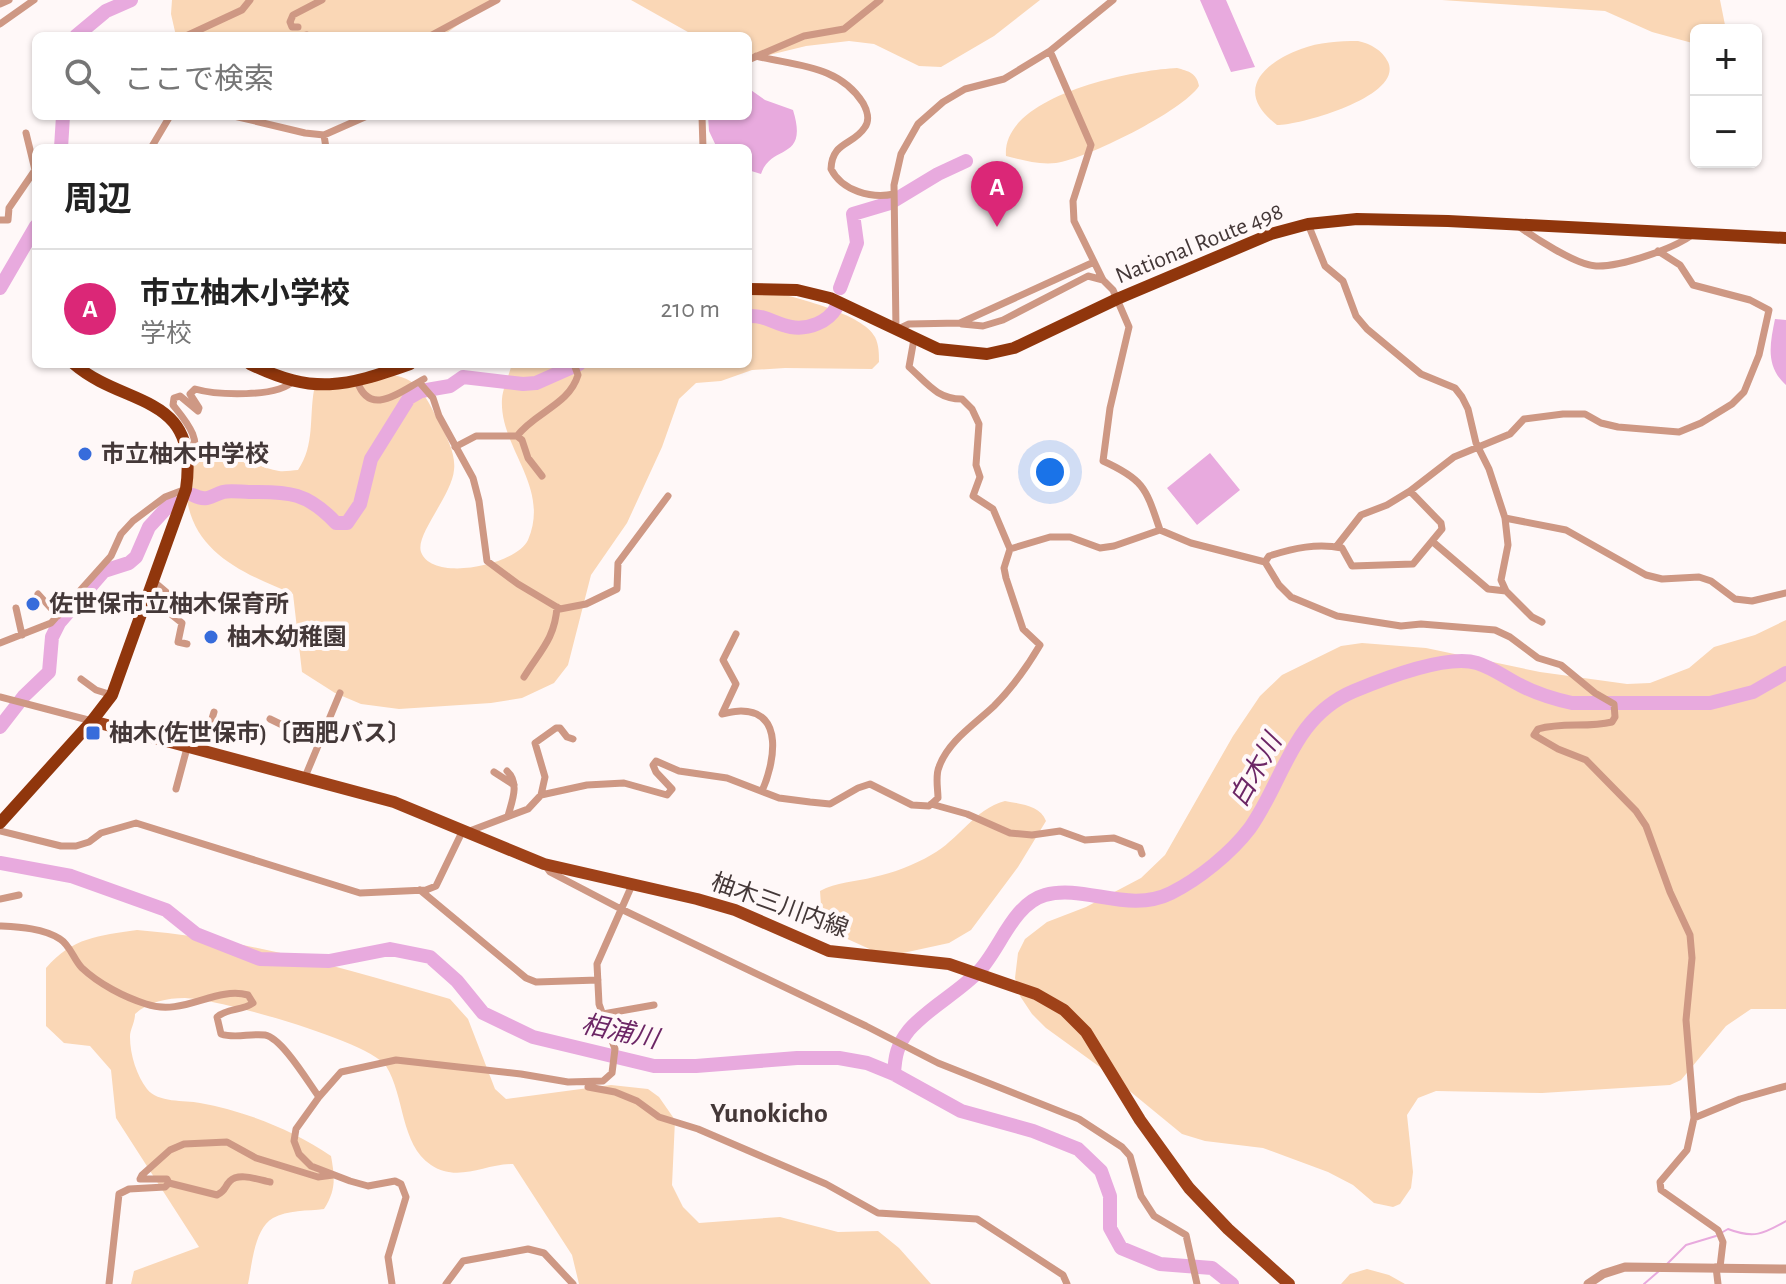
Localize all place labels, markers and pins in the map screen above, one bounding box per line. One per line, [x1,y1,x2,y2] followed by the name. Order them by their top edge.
[971,161,1023,227] pin: A
[101,441,269,467] place label: 市立柚木中学校
[76,445,94,463] marker: 市立柚木中学校
[49,591,289,617] place label: 佐世保市立柚木保育所
[24,595,42,613] marker: 佐世保市立柚木保育所
[227,624,347,650] place label: 柚木幼稚園
[202,628,220,646] marker: 柚木幼稚園
[109,720,411,746] place label: 柚木(佐世保市)〔西肥バス〕
[84,724,102,742] marker: 柚木(佐世保市)〔西肥バス〕

